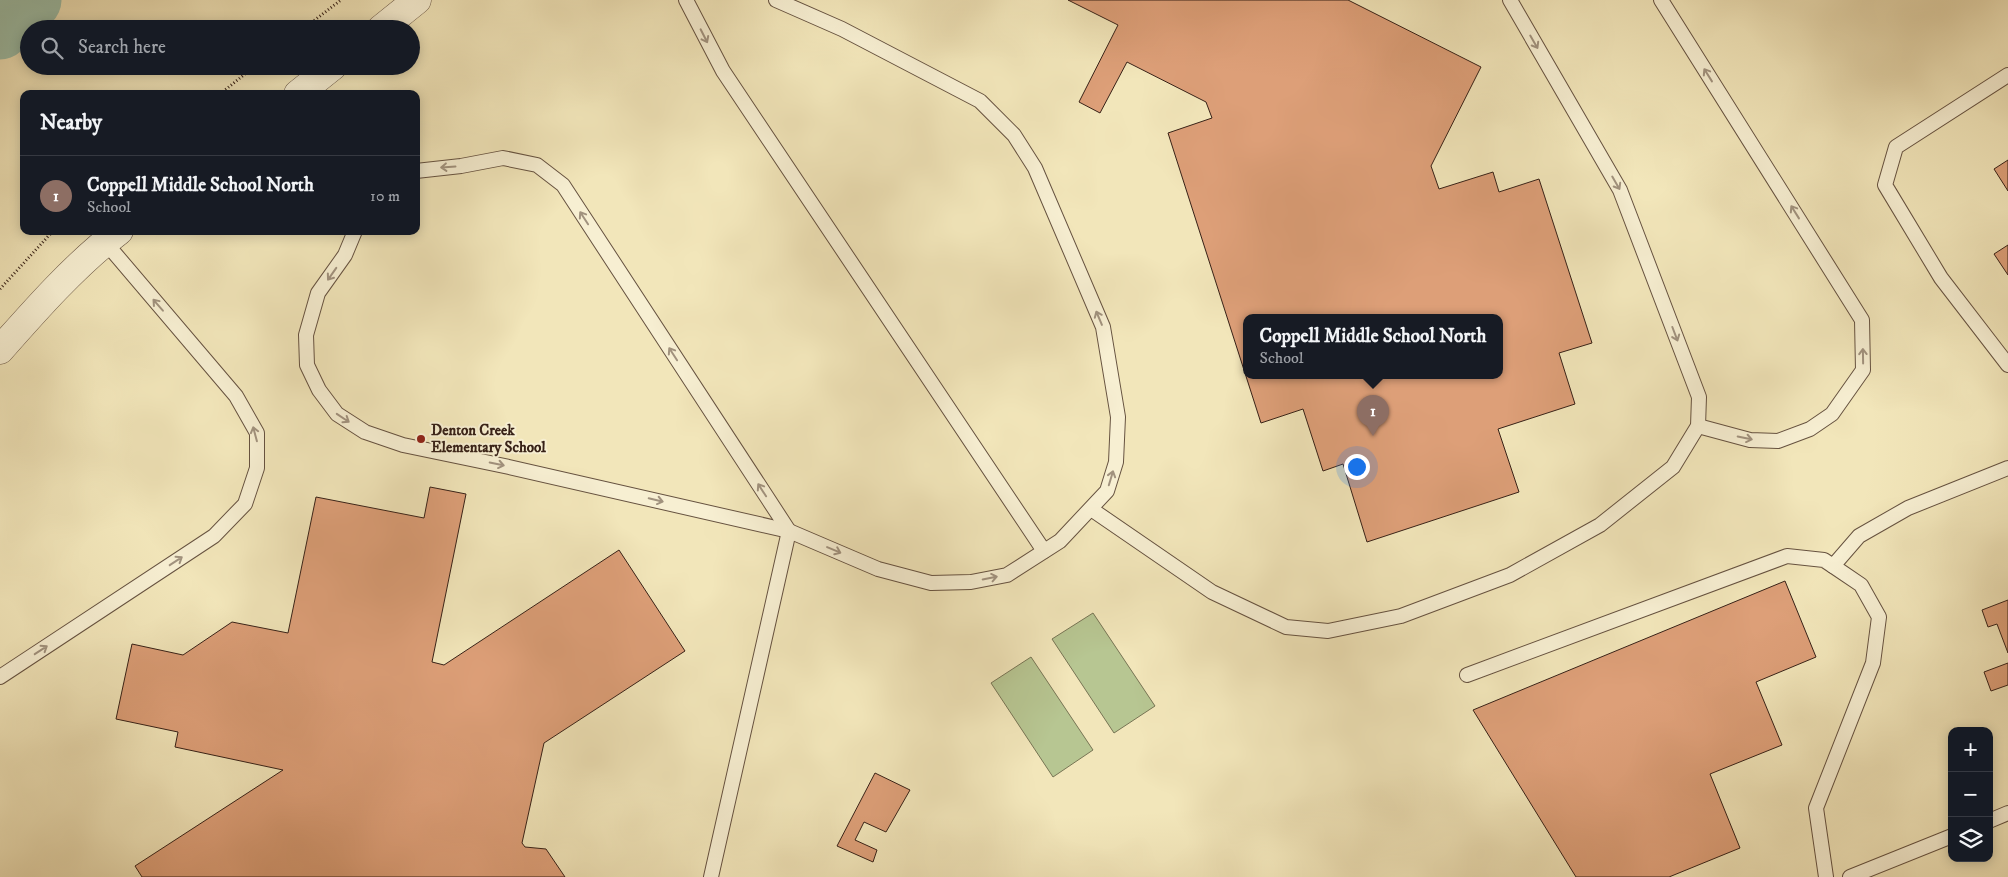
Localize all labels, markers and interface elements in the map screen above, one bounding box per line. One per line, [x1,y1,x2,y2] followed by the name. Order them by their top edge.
[20,20,420,75] search box
[699,28,709,43] one-way arrow
[38,34,66,62] icon: search
[1530,35,1540,49] one-way arrow
[78,36,166,59] text: Search here
[1703,68,1714,82] one-way arrow
[40,110,102,136] text: Nearby
[440,163,456,172] one-way arrow
[87,174,314,197] text: Coppell Middle School North
[1611,175,1621,190] one-way arrow
[53,186,59,206] text: 1
[370,186,400,206] text: 10 m
[87,197,131,217] text: School
[1789,206,1799,220] one-way arrow
[579,211,590,225] one-way arrow
[327,267,337,281] one-way arrow
[153,299,164,312] one-way arrow
[1094,311,1104,326] one-way arrow
[1243,314,1503,379] popup
[1260,325,1486,348] text: Coppell Middle School North
[1671,326,1680,341] one-way arrow
[668,347,679,361] one-way arrow
[1260,348,1304,368] text: School
[1858,348,1868,364] one-way arrow
[1357,395,1389,436] pin: 1
[336,413,350,423] one-way arrow
[431,421,546,457] place label: Denton Creek Elementary School
[249,426,259,442] one-way arrow
[415,433,427,445] marker: Denton Creek Elementary School
[1737,434,1753,443] one-way arrow
[1344,454,1370,480] your location
[489,460,505,470] one-way arrow
[1106,470,1116,486] one-way arrow
[757,483,768,497] one-way arrow
[647,496,663,505] one-way arrow
[826,545,841,555] one-way arrow
[169,556,183,566] one-way arrow
[982,573,998,583] one-way arrow
[33,645,47,655] one-way arrow
[1948,727,1993,862] map controls
[1948,727,1993,772] button: +
[1948,772,1993,817] button: −
[1948,817,1993,862] button: layers

